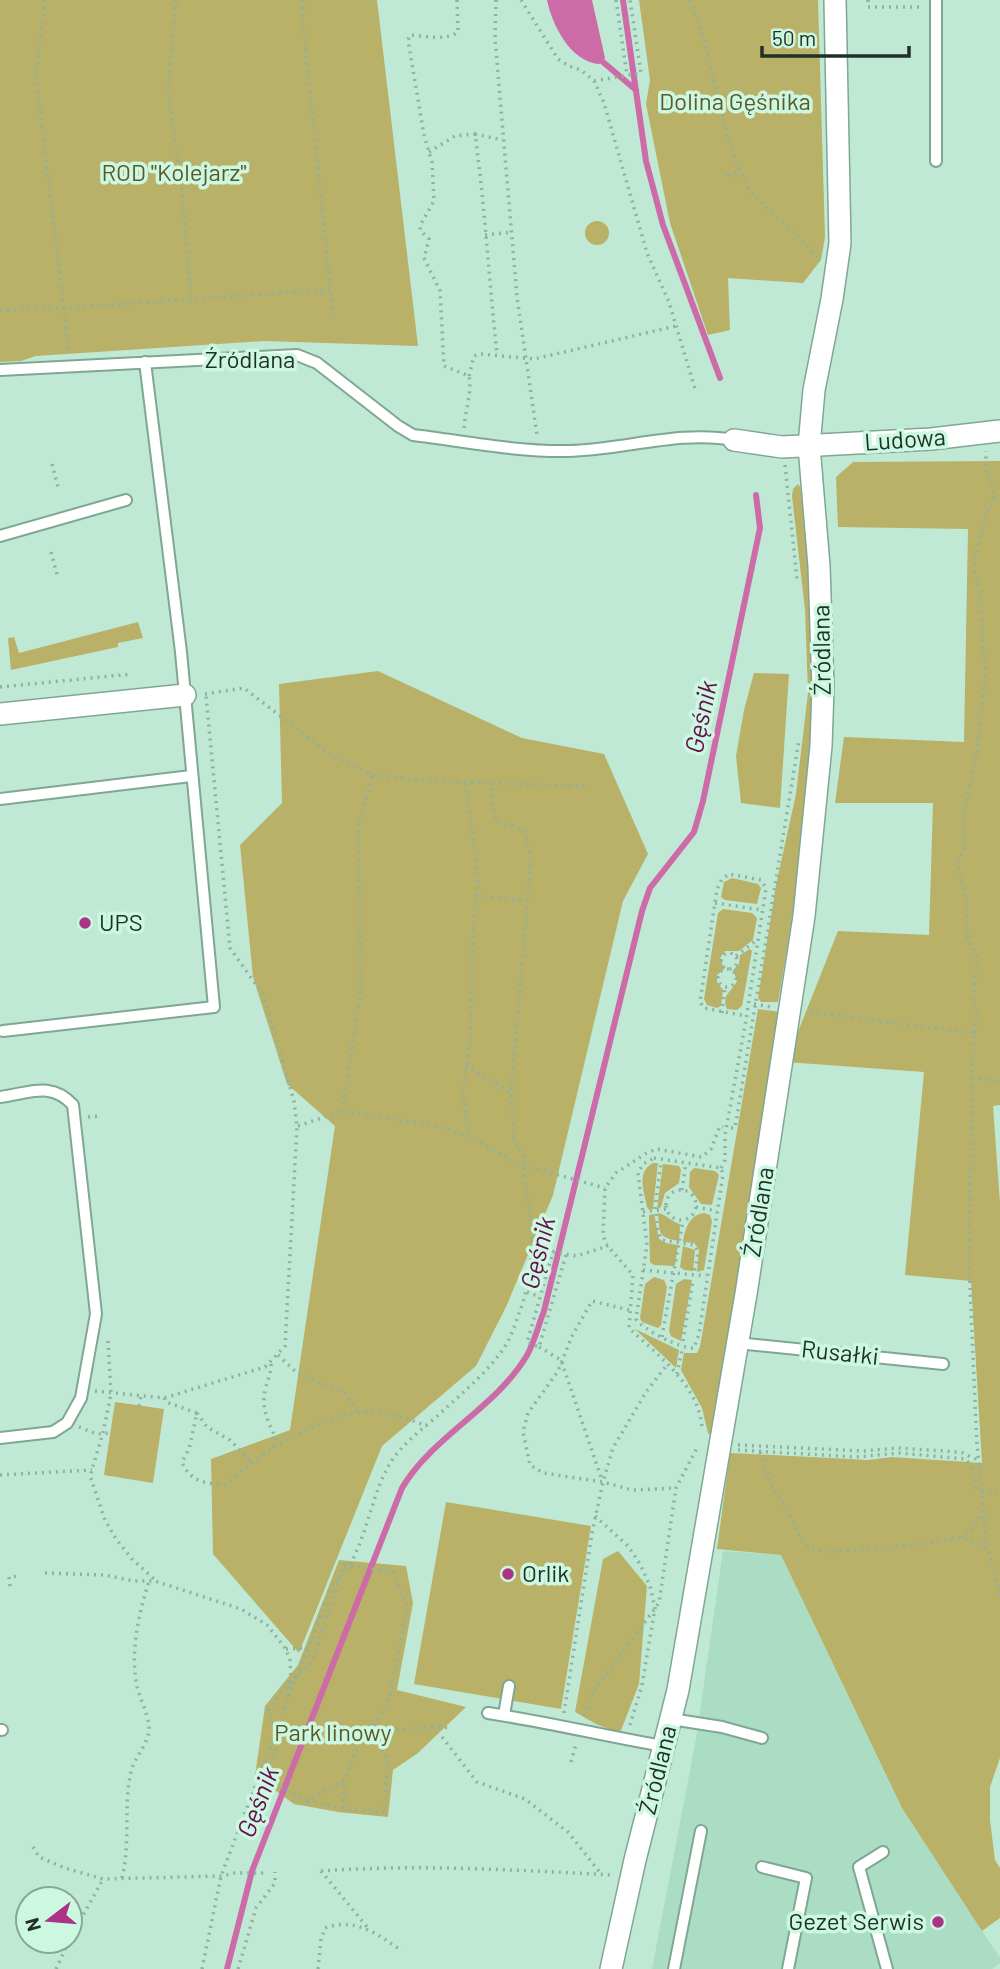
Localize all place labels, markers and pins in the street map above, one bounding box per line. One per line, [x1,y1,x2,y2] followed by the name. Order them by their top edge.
[99,907,143,936] place label: UPS
[77,915,93,931] marker: UPS
[522,1558,569,1587] place label: Orlik
[500,1566,516,1582] marker: Orlik
[788,1906,924,1935] place label: Gezet Serwis
[930,1914,946,1930] marker: Gezet Serwis

